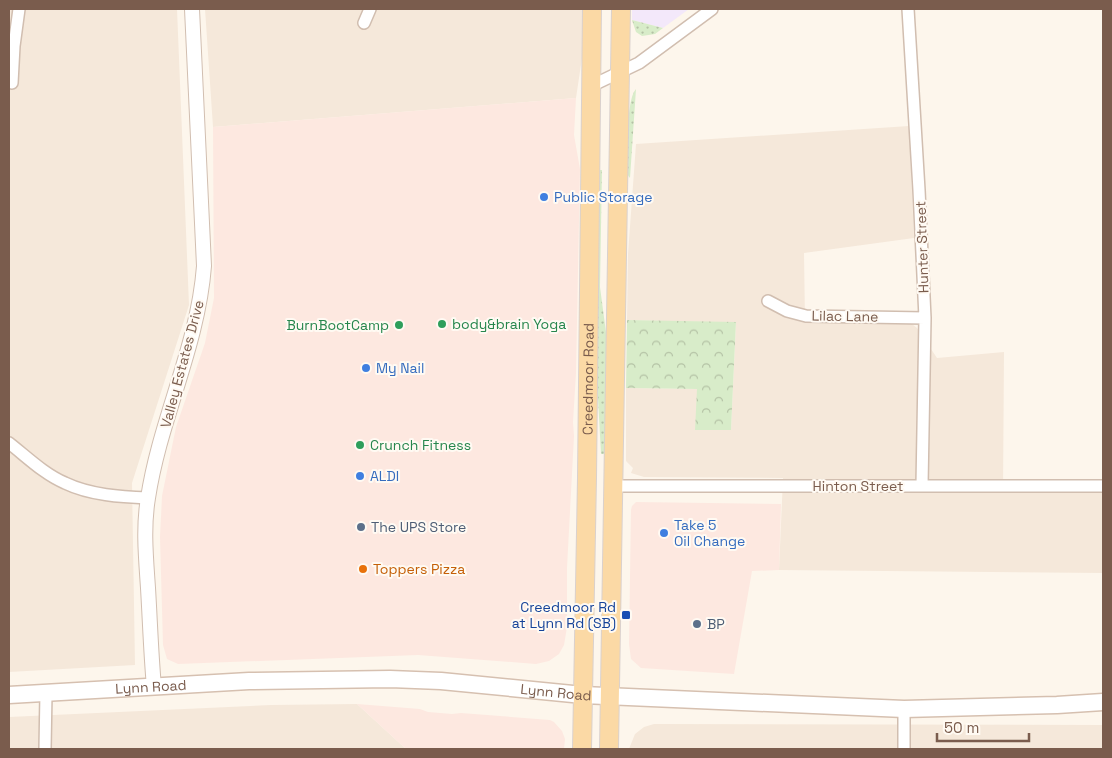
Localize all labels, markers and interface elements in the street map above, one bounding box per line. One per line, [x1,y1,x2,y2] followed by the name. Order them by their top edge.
[554,188,652,206] place label: Public Storage
[538,191,550,203] marker: Public Storage
[911,201,933,293] street label: Hunter Street
[156,298,208,430] street label: Valley Estates Drive
[811,306,879,326] street label: Lilac Lane
[452,315,566,333] place label: body&brain Yoga
[287,316,389,334] place label: BurnBootCamp
[436,318,448,330] marker: body&brain Yoga
[393,319,405,331] marker: BurnBootCamp
[578,323,598,435] street label: Creedmoor Road
[376,359,424,377] place label: My Nail
[360,362,372,374] marker: My Nail
[370,436,471,454] place label: Crunch Fitness
[354,439,366,451] marker: Crunch Fitness
[370,467,399,485] place label: ALDI
[354,470,366,482] marker: ALDI
[813,477,903,495] street label: Hinton Street
[674,516,745,550] place label: Take 5 Oil Change
[371,518,466,536] place label: The UPS Store
[355,521,367,533] marker: The UPS Store
[658,527,670,539] marker: Take 5 Oil Change
[373,560,465,578] place label: Toppers Pizza
[357,563,369,575] marker: Toppers Pizza
[512,598,616,632] place label: Creedmoor Rd at Lynn Rd (SB)
[620,609,632,621] marker: Creedmoor Rd at Lynn Rd (SB)
[707,615,725,633] place label: BP
[691,618,703,630] marker: BP
[115,676,187,698] street label: Lynn Road
[520,680,592,704] street label: Lynn Road
[937,710,1030,742] scale bar
[944,718,979,737] text: 50 m

